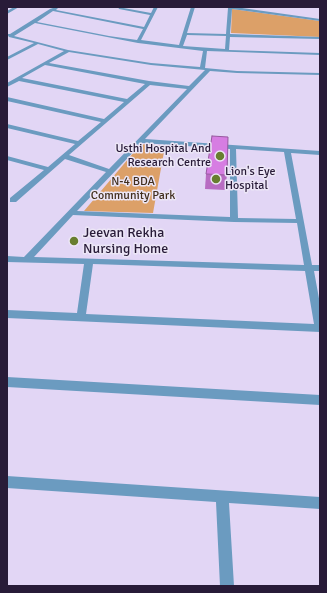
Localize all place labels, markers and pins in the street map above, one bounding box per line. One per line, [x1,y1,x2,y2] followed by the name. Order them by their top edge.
[116,142,211,170] place label: Usthi Hospital And Research Centre
[214,150,226,162] marker: Usthi Hospital And Research Centre
[225,165,276,193] place label: Lion's Eye Hospital
[210,173,222,185] marker: Lion's Eye Hospital
[83,225,168,258] place label: Jeevan Rekha Nursing Home
[68,235,80,247] marker: Jeevan Rekha Nursing Home

